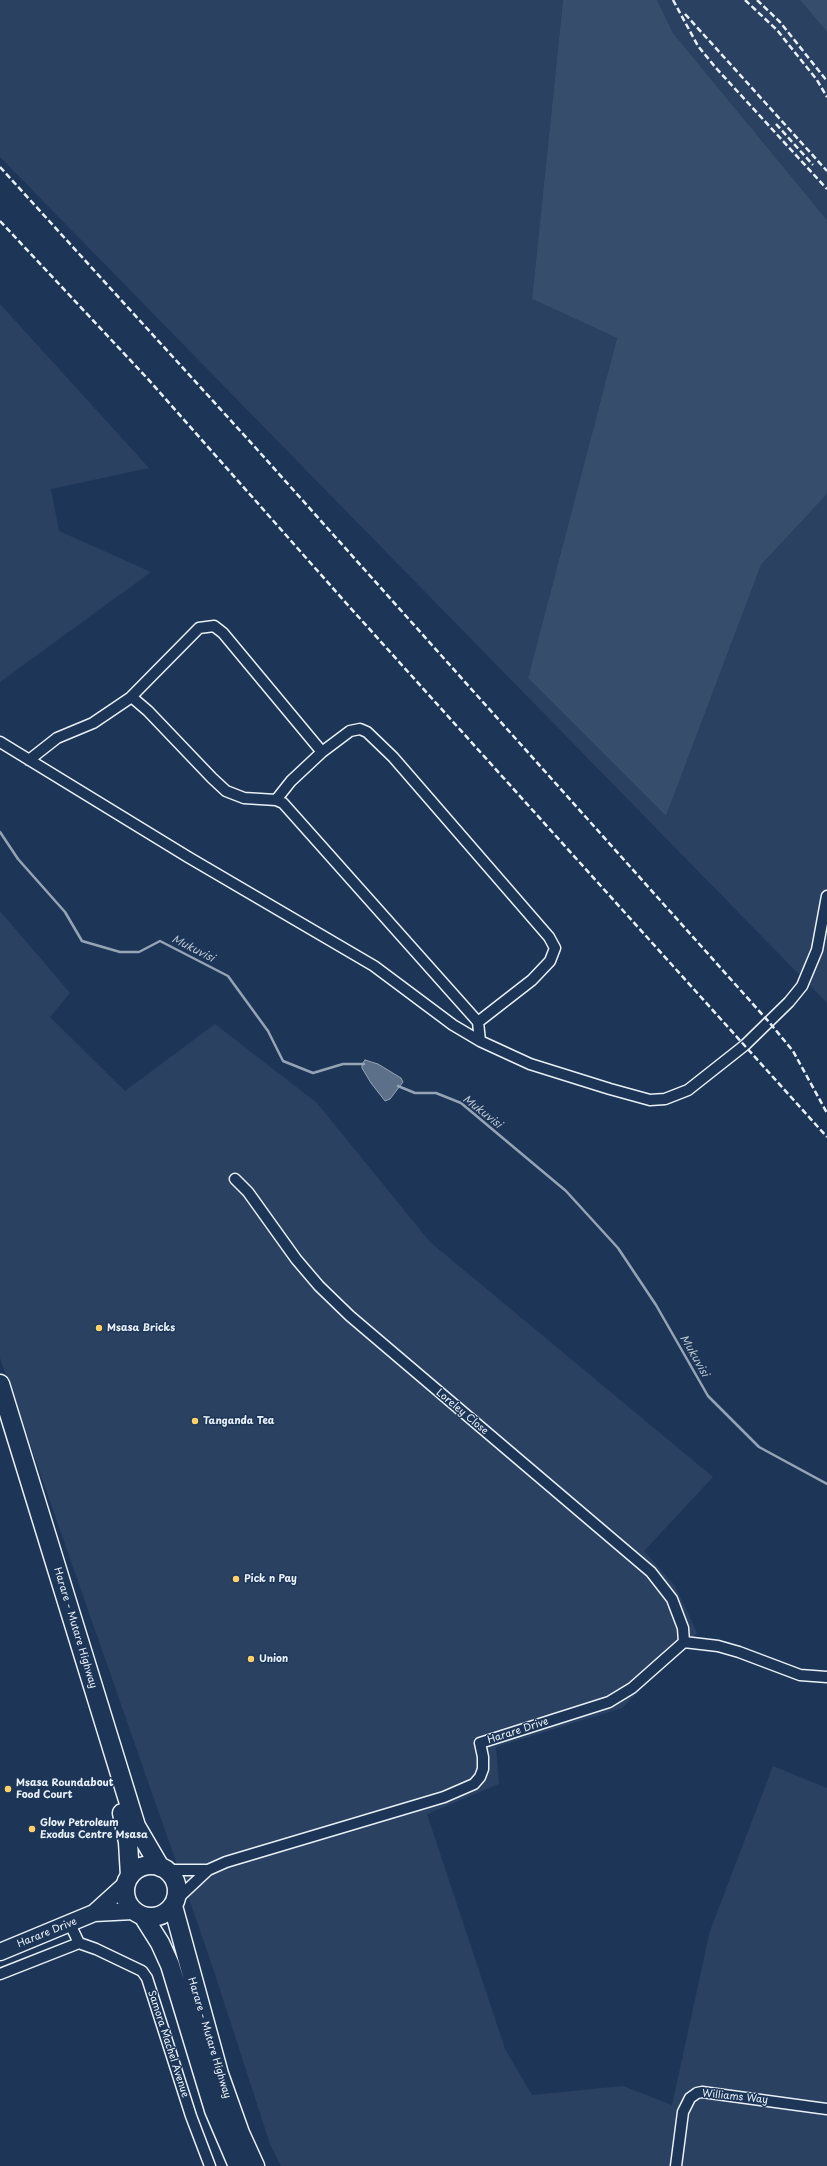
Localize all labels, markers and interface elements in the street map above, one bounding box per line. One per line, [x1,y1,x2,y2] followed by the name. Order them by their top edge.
[169,933,217,965] water label: Mukuvisi
[460,1093,504,1131] water label: Mukuvisi
[107,1322,175,1334] place label: Msasa Bricks
[94,1323,104,1333] marker: Msasa Bricks
[677,1333,711,1379] water label: Mukuvisi
[433,1387,491,1437] street label: Loreley Close
[203,1415,275,1427] place label: Tanganda Tea
[190,1416,200,1426] marker: Tanganda Tea
[51,1566,99,1690] street label: Harare - Mutare Highway
[244,1573,297,1585] place label: Pick n Pay
[231,1574,241,1584] marker: Pick n Pay
[259,1653,288,1665] place label: Union
[246,1654,256,1664] marker: Union
[486,1715,550,1747] street label: Harare Drive
[16,1777,114,1800] place label: Msasa Roundabout Food Court
[3,1784,13,1794] marker: Msasa Roundabout Food Court
[40,1817,148,1840] place label: Glow Petroleum Exodus Centre Msasa
[27,1824,37,1834] marker: Glow Petroleum Exodus Centre Msasa
[15,1916,79,1950] street label: Harare Drive
[185,1976,233,2100] street label: Harare - Mutare Highway
[145,1989,191,2099] street label: Samora Machel Avenue
[701,2088,769,2106] street label: Williams Way

